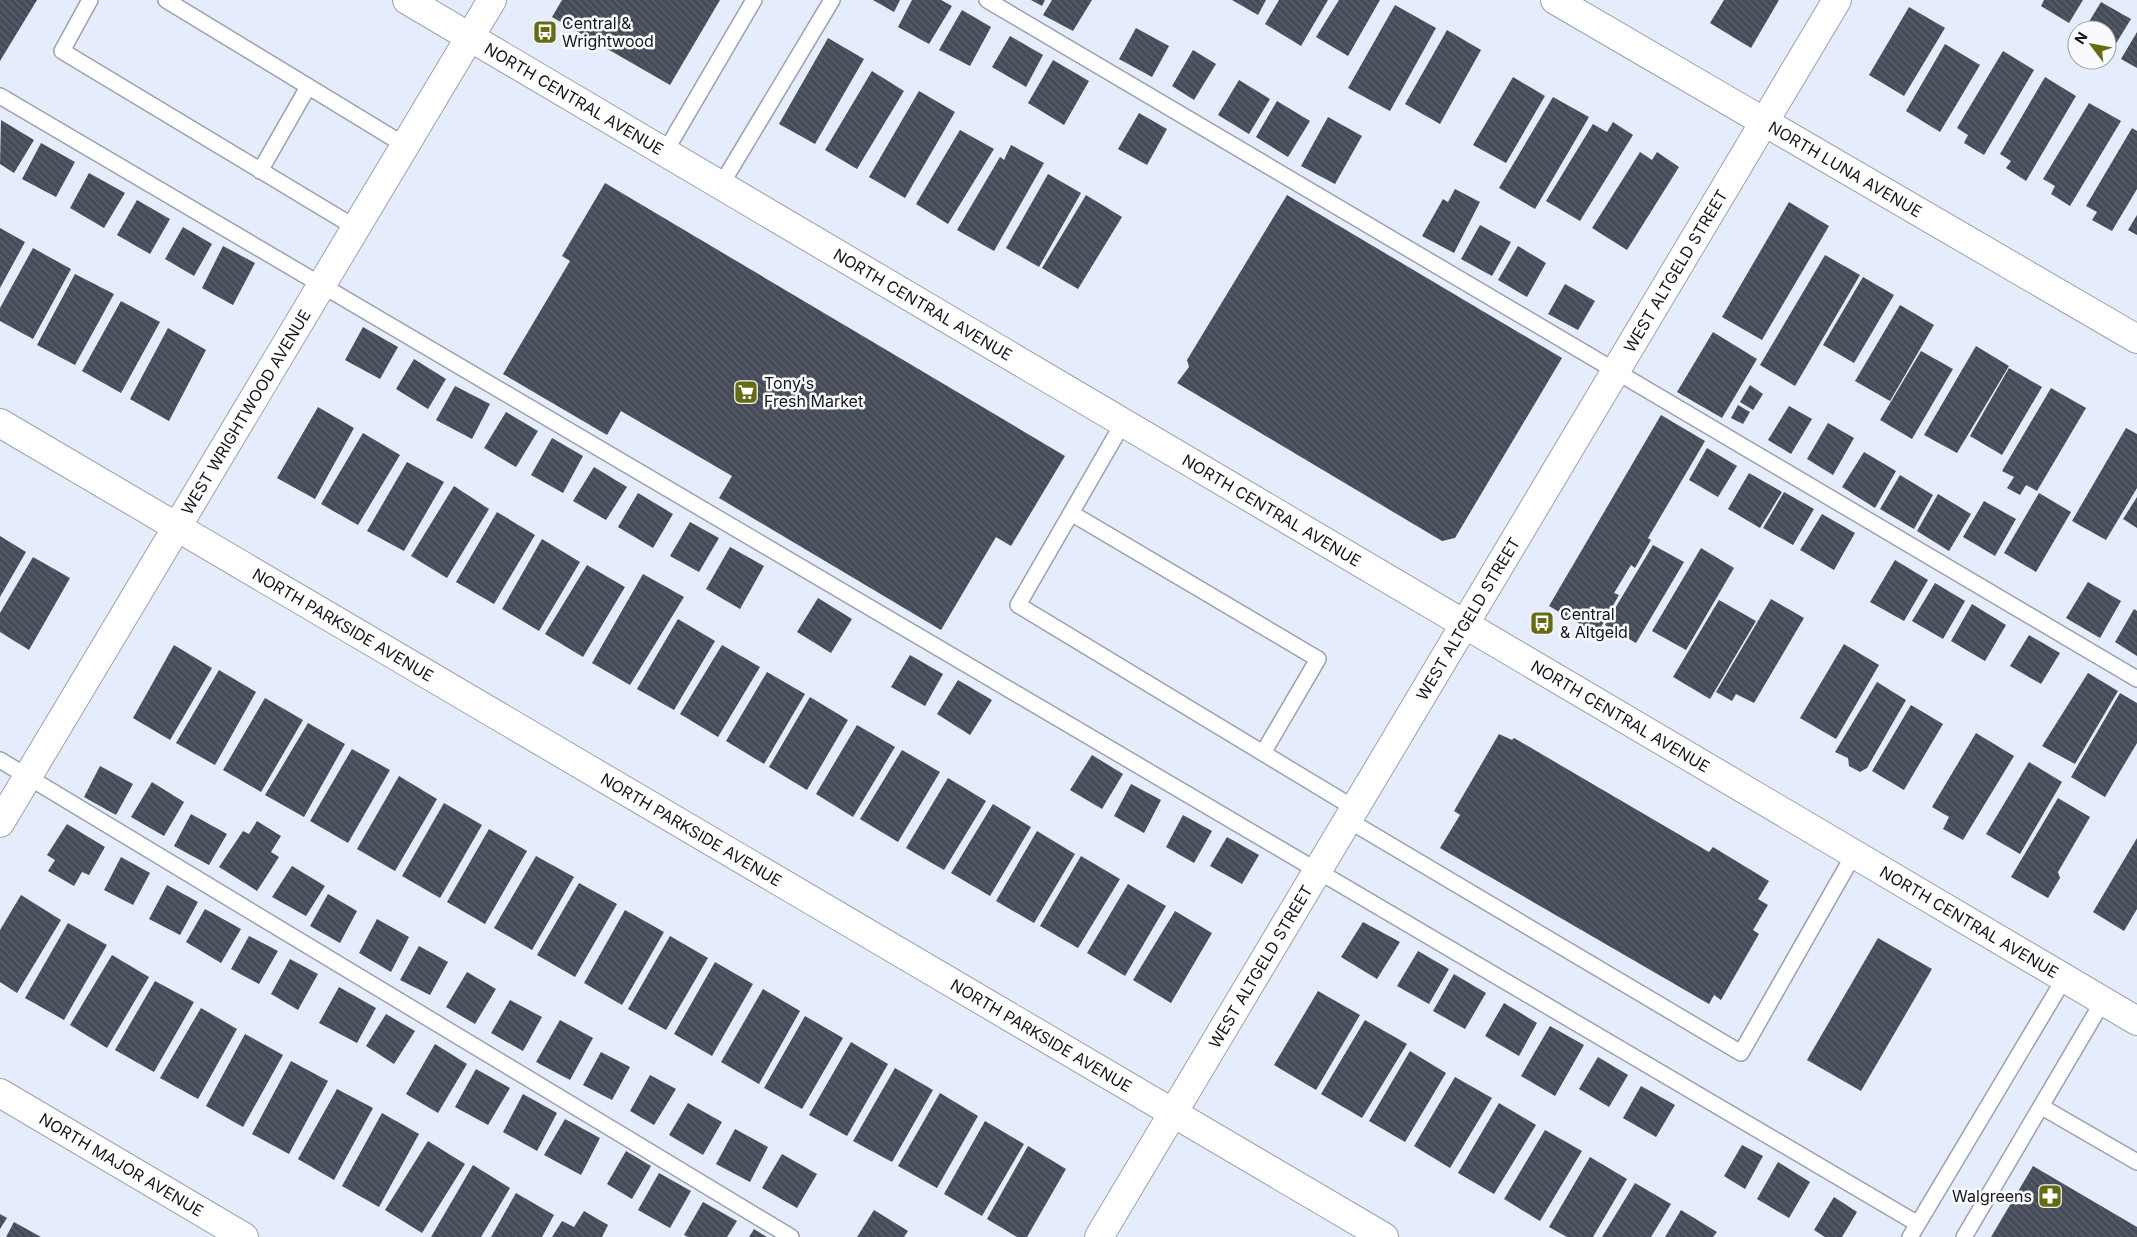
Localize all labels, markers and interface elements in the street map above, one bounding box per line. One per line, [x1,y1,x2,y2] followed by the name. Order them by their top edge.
[562,13,654,51] place label: Central & Wrightwood
[532,19,558,45] bus stop icon: Central & Wrightwood
[2067,20,2117,70] north arrow
[2071,29,2091,47] text: N
[481,38,667,159] street label: NORTH CENTRAL AVENUE
[1765,117,1926,222] street label: NORTH LUNA AVENUE
[1619,186,1732,356] street label: WEST ALTGELD STREET
[830,244,1016,365] street label: NORTH CENTRAL AVENUE
[177,306,315,518] street label: WEST WRIGHTWOOD AVENUE
[764,373,863,411] place label: Tony's Fresh Market
[733,379,759,405] supermarket icon: Tony's Fresh Market
[1179,450,1365,571] street label: NORTH CENTRAL AVENUE
[1412,534,1524,704] street label: WEST ALTGELD STREET
[249,564,437,686] street label: NORTH PARKSIDE AVENUE
[1560,604,1628,642] place label: Central & Altgeld
[1529,610,1555,636] bus stop icon: Central & Altgeld
[1527,656,1713,777] street label: NORTH CENTRAL AVENUE
[597,769,785,891] street label: NORTH PARKSIDE AVENUE
[1876,861,2062,982] street label: NORTH CENTRAL AVENUE
[1204,881,1317,1051] street label: WEST ALTGELD STREET
[947,974,1135,1096] street label: NORTH PARKSIDE AVENUE
[36,1108,207,1221] street label: NORTH MAJOR AVENUE
[2037,1183,2063,1209] pharmacy icon: Walgreens
[1952,1186,2032,1206] place label: Walgreens

